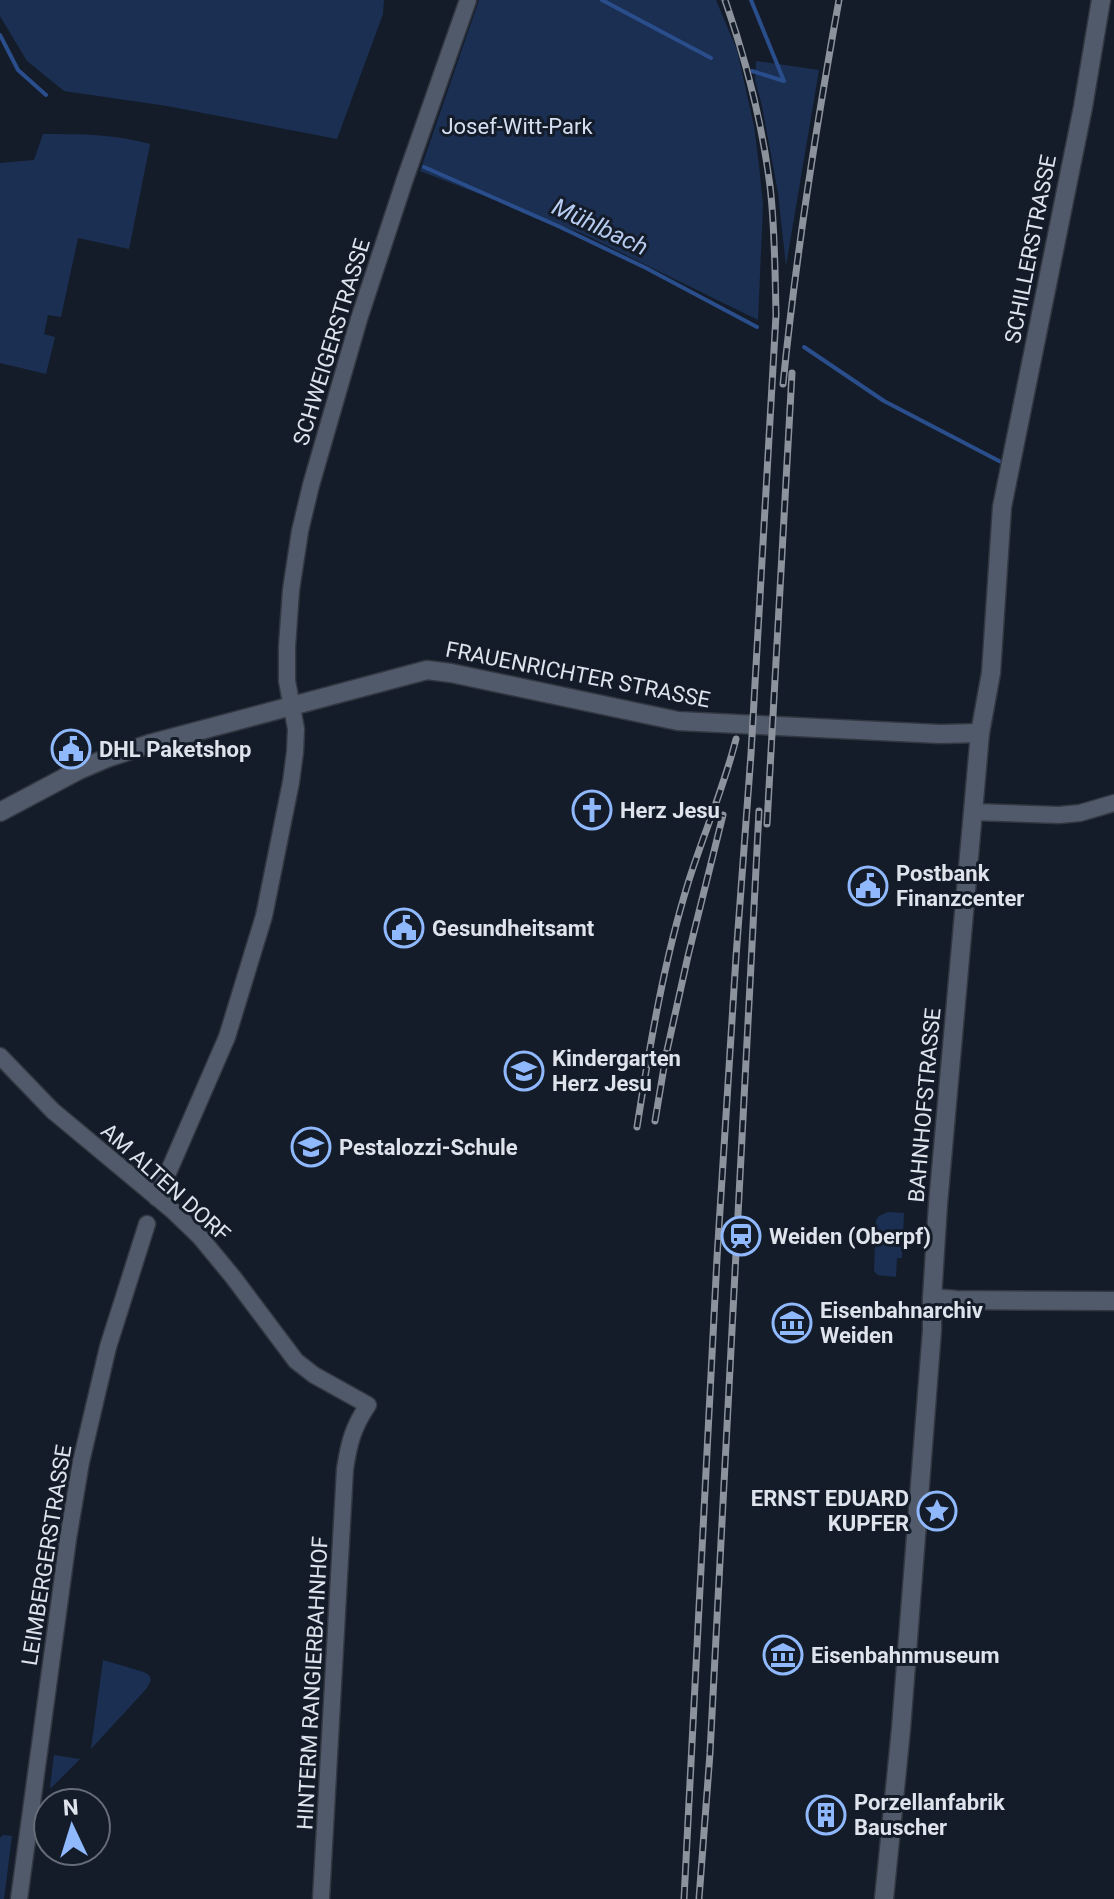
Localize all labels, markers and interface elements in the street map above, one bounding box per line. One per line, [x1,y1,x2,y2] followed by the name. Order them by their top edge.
[441,114,593,139] park label: Josef-Witt-Park
[1000,153,1061,345] street label: SCHILLERSTRASSE
[548,193,652,261] water label: Mühlbach
[288,236,375,449] street label: SCHWEIGERSTRASSE
[444,637,712,712] street label: FRAUENRICHTER STRASSE
[50,728,92,770] public building icon: DHL Paketshop
[99,737,251,762] place label: DHL Paketshop
[571,789,613,831] church icon: Herz Jesu
[620,798,720,823] place label: Herz Jesu
[896,861,1024,911] place label: Postbank Finanzcenter
[847,865,889,907] public building icon: Postbank Finanzcenter
[383,907,425,949] public building icon: Gesundheitsamt
[432,916,595,941] place label: Gesundheitsamt
[904,1007,945,1203] street label: BAHNHOFSTRASSE
[552,1046,681,1096] place label: Kindergarten Herz Jesu
[503,1050,545,1092] school or university icon: Kindergarten Herz Jesu
[96,1118,235,1247] street label: AM ALTEN DORF
[290,1126,332,1168] school or university icon: Pestalozzi-Schule
[339,1135,518,1160] place label: Pestalozzi-Schule
[720,1215,762,1257] station icon: Weiden (Oberpf)
[769,1224,931,1249] place label: Weiden (Oberpf)
[820,1298,983,1348] place label: Eisenbahnarchiv Weiden
[771,1302,813,1344] museum icon: Eisenbahnarchiv Weiden
[17,1443,76,1667] street label: LEIMBERGERSTRASSE
[751,1486,909,1536] place label: ERNST EDUARD KUPFER
[916,1490,958,1532] place icon: ERNST EDUARD KUPFER
[292,1536,333,1830] street label: HINTERM RANGIERBAHNHOF
[762,1634,804,1676] museum icon: Eisenbahnmuseum
[811,1643,999,1668] place label: Eisenbahnmuseum
[32,1787,112,1867] north arrow
[854,1790,1005,1840] place label: Porzellanfabrik Bauscher
[805,1794,847,1836] building icon: Porzellanfabrik Bauscher
[62,1795,79,1821] text: N

